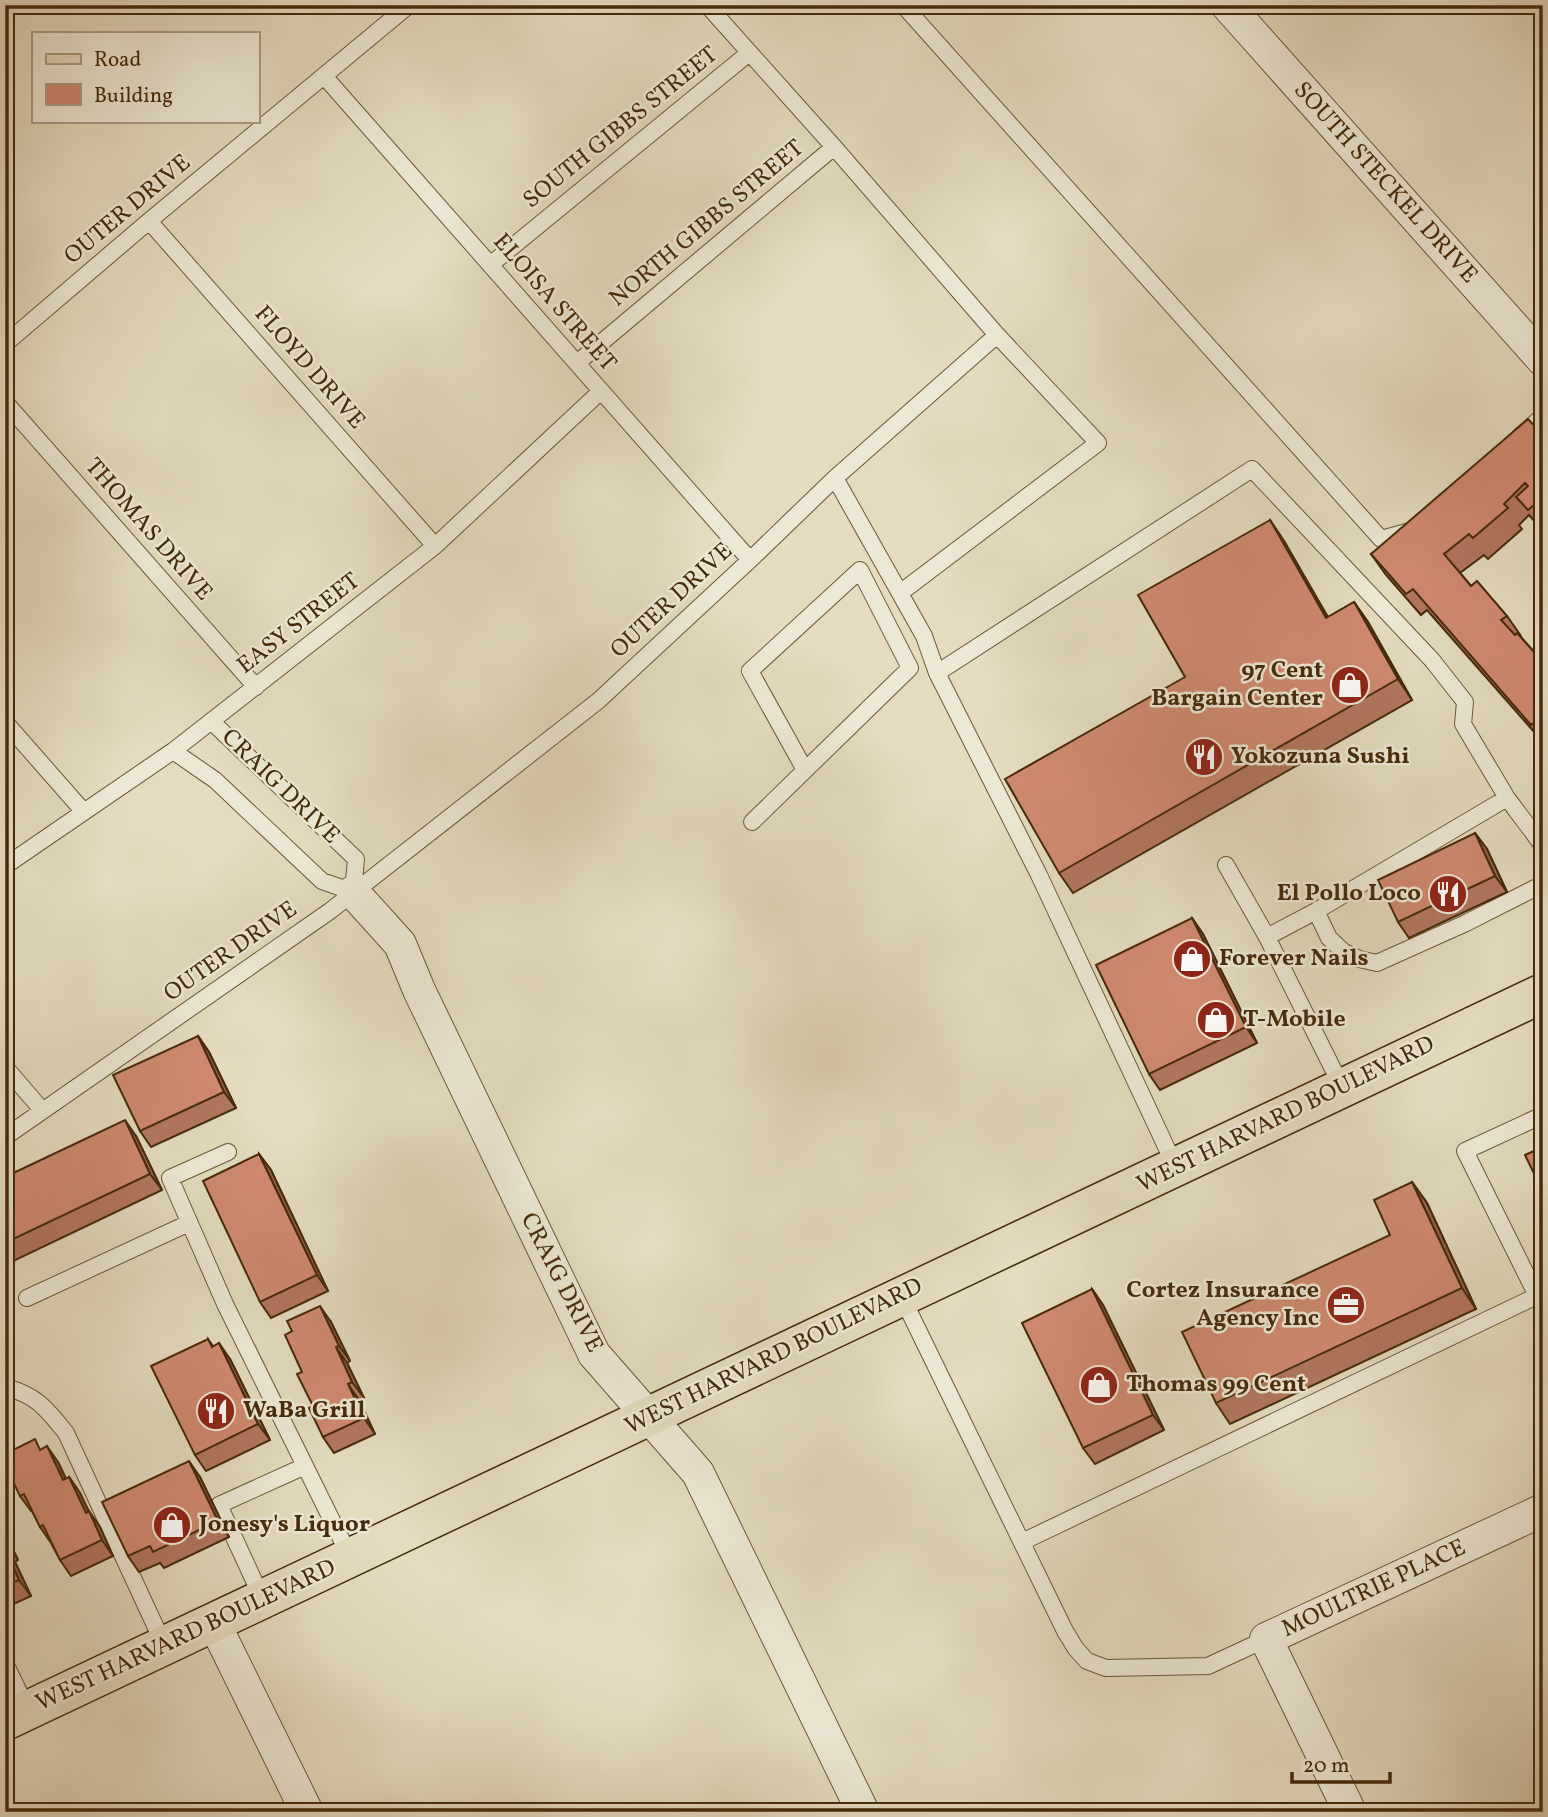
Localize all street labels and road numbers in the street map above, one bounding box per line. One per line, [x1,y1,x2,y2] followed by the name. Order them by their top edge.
[516,39,726,217] street label: SOUTH GIBBS STREET
[1285,75,1485,291] street label: SOUTH STECKEL DRIVE
[602,132,812,316] street label: NORTH GIBBS STREET
[57,147,199,273] street label: OUTER DRIVE
[484,226,624,380] street label: ELOISA STREET
[245,299,373,437] street label: FLOYD DRIVE
[76,451,220,609] street label: THOMAS DRIVE
[603,535,741,667] street label: OUTER DRIVE
[230,565,368,683] street label: EASY STREET
[213,722,347,852] street label: CRAIG DRIVE
[157,893,305,1011] street label: OUTER DRIVE
[1131,1028,1441,1202] street label: WEST HARVARD BOULEVARD
[511,1207,611,1359] street label: CRAIG DRIVE
[619,1270,929,1444] street label: WEST HARVARD BOULEVARD
[1276,1531,1472,1647] street label: MOULTRIE PLACE
[30,1551,342,1721] street label: WEST HARVARD BOULEVARD

